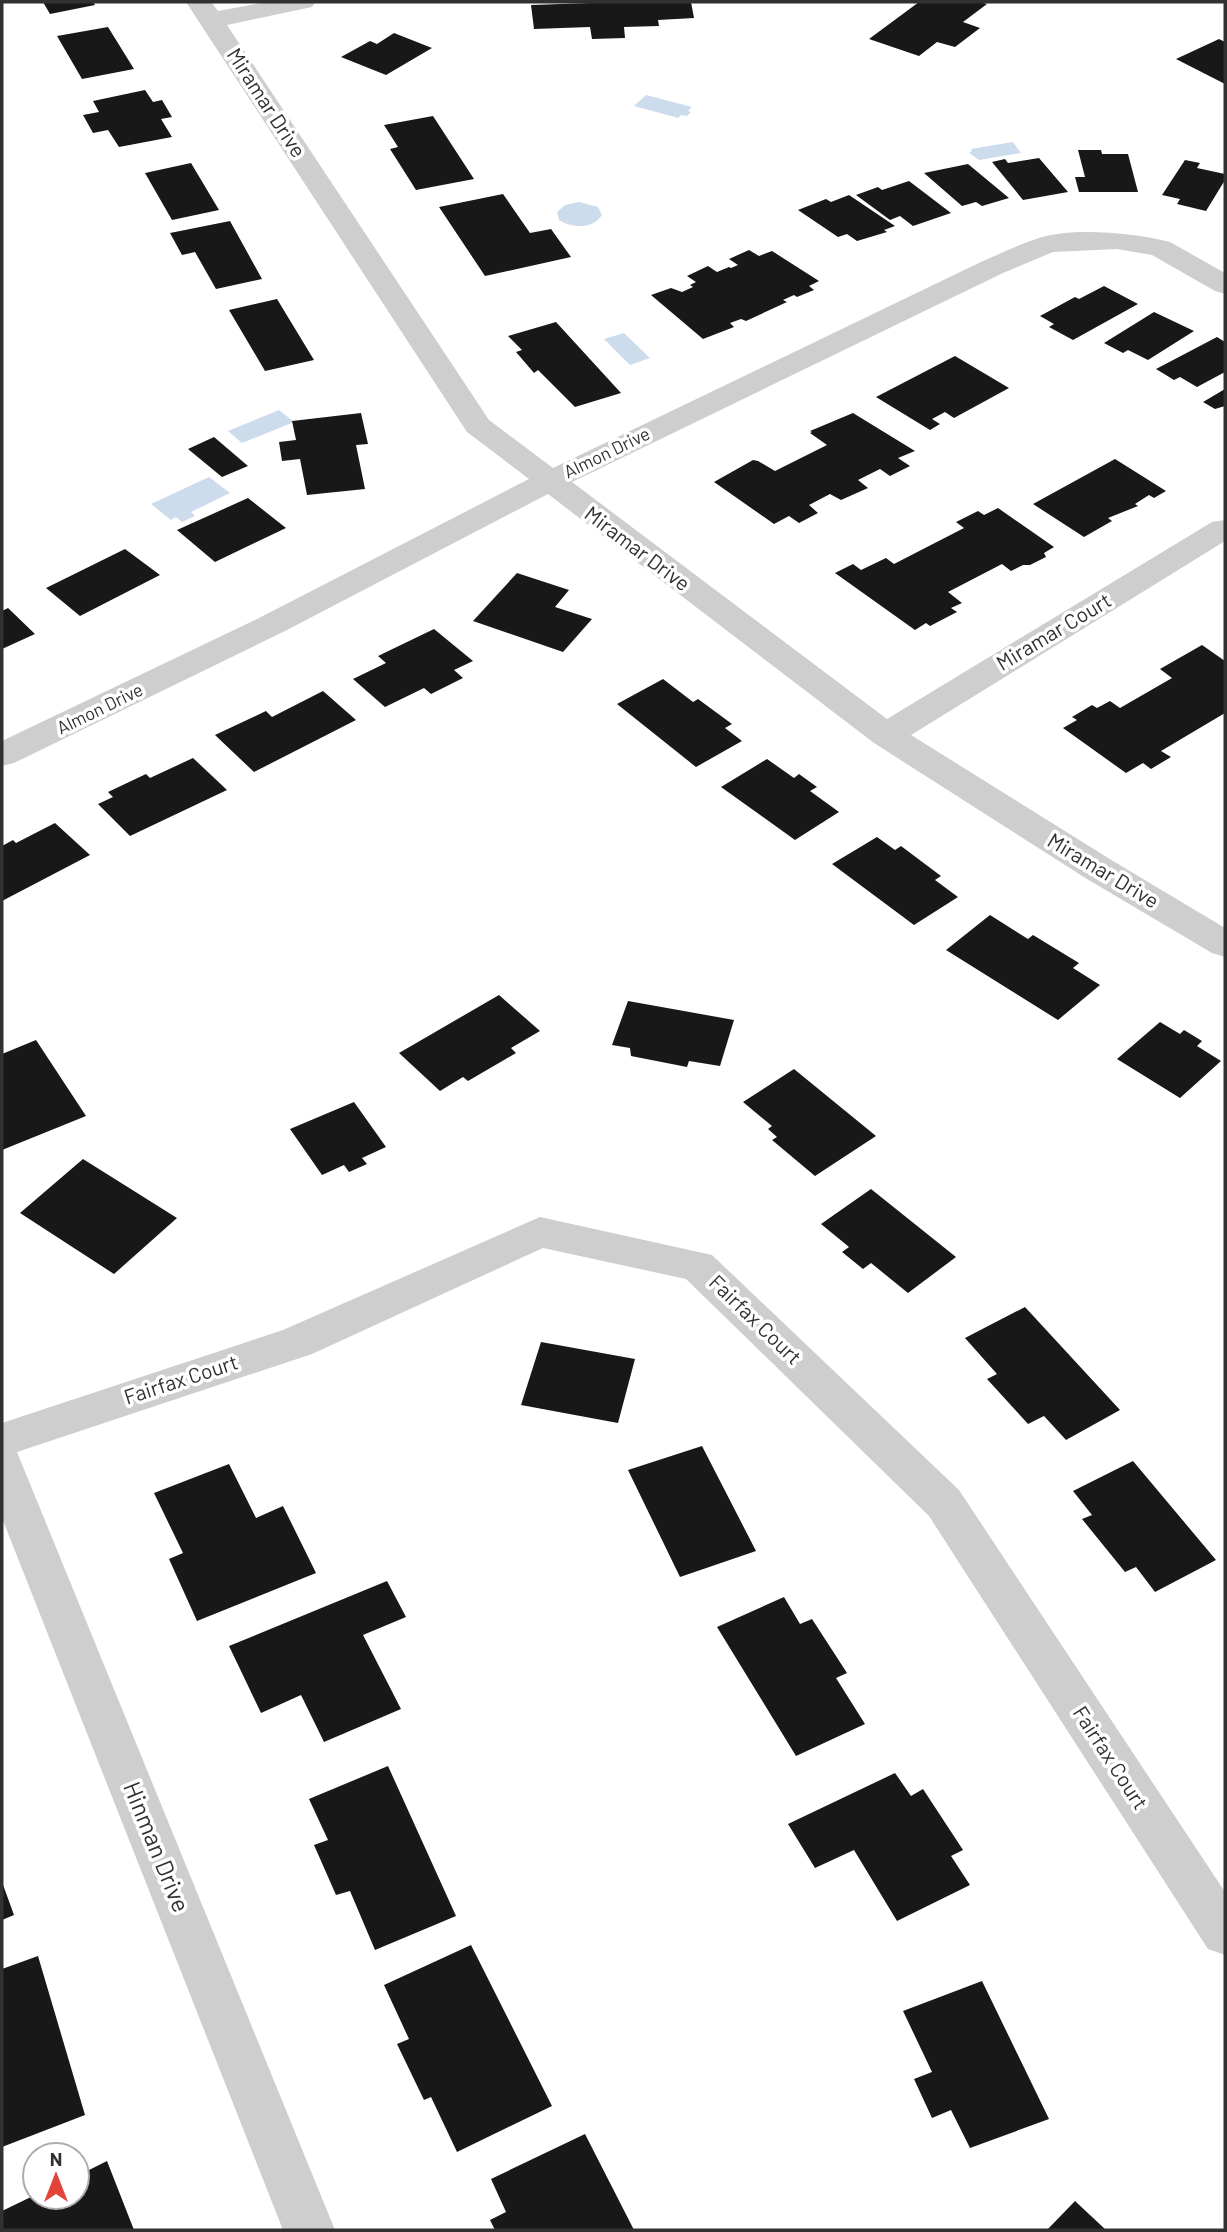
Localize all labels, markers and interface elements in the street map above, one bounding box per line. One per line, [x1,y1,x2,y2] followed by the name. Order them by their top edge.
[223,43,312,162] street label: Miramar Drive
[560,422,653,482] street label: Almon Drive
[580,500,696,596] street label: Miramar Drive
[991,587,1115,675] street label: Miramar Court
[53,678,146,738] street label: Almon Drive
[1044,827,1164,913] street label: Miramar Drive
[705,1269,807,1369] street label: Fairfax Court
[120,1348,241,1409] street label: Fairfax Court
[1069,1701,1154,1814] street label: Fairfax Court
[118,1777,197,1916] street label: Hinman Drive
[21,2141,91,2211] north arrow
[50,2147,62,2170] text: N

